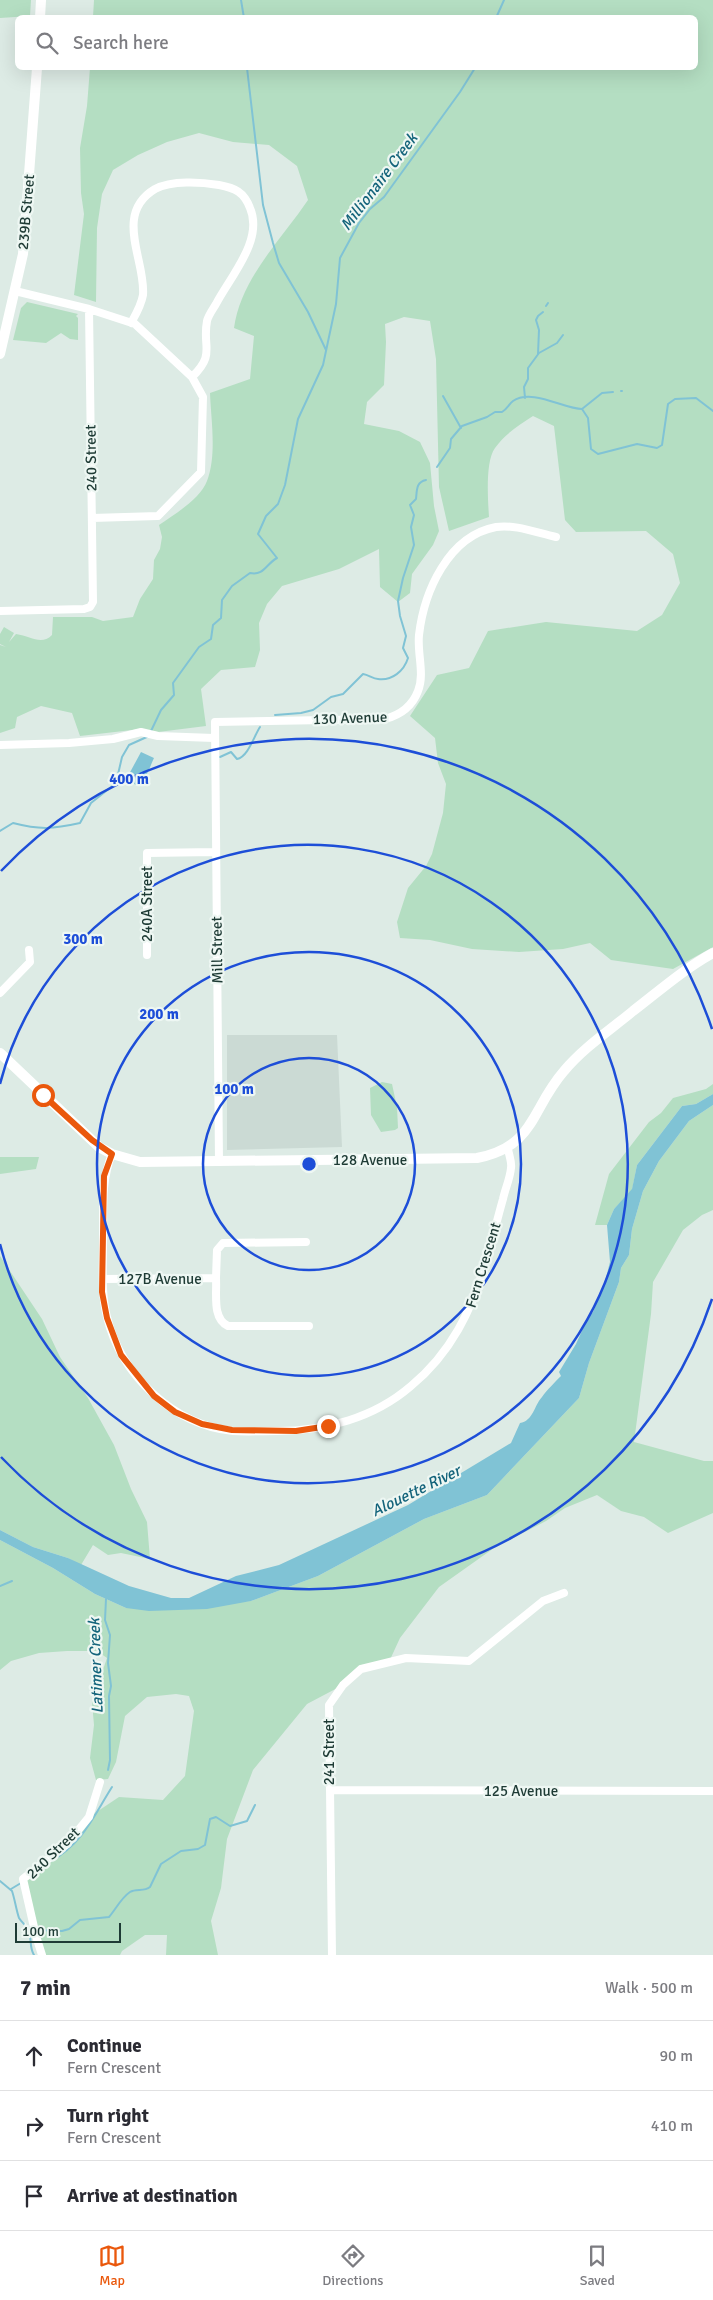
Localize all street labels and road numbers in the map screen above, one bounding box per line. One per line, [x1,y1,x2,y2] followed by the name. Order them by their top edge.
[14,173,38,251] street label: 239B Street
[81,425,101,491] street label: 240 Street
[312,708,388,728] street label: 130 Avenue
[138,866,156,942] street label: 240A Street
[207,916,227,984] street label: Mill Street
[333,1151,407,1169] street label: 128 Avenue
[461,1220,505,1310] street label: Fern Crescent
[118,1270,202,1288] street label: 127B Avenue
[320,1719,338,1785] street label: 241 Street
[484,1782,558,1800] street label: 125 Avenue
[23,1823,83,1883] street label: 240 Street

